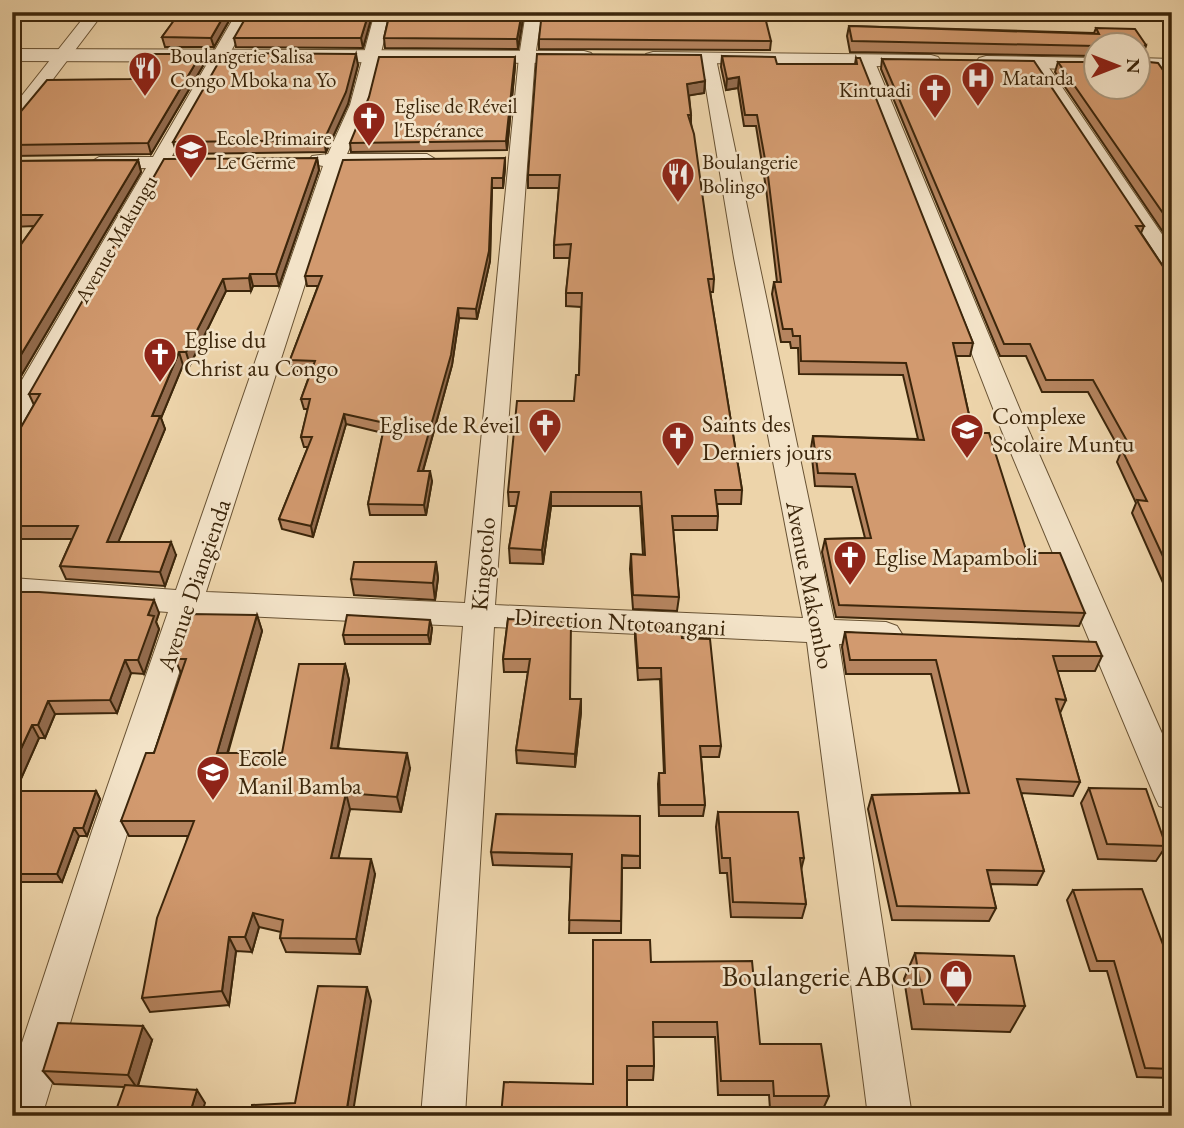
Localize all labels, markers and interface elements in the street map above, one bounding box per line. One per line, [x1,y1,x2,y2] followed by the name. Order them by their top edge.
[1082,32,1152,102] north arrow
[170,42,336,93] place label: Boulangerie Salisa Congo Mboka na Yo
[126,49,164,98] restaurant icon: Boulangerie Salisa Congo Mboka na Yo
[1121,58,1146,74] text: N
[959,59,997,108] hospital icon: Matanda
[1002,64,1075,91] place label: Matanda
[916,71,954,120] church icon: Kintuadi
[839,76,911,103] place label: Kintuadi
[394,92,518,143] place label: Eglise de Réveil l'Espérance
[350,99,388,148] church icon: Eglise de Réveil l'Espérance
[216,124,332,175] place label: Ecole Primaire Le Germe
[172,131,210,180] school or university icon: Ecole Primaire Le Germe
[702,148,798,199] place label: Boulangerie Bolingo
[659,155,697,204] restaurant icon: Boulangerie Bolingo
[67,170,163,309] street label: Avenue Makungu
[184,324,338,383] place label: Eglise du Christ au Congo
[141,335,179,384] church icon: Eglise du Christ au Congo
[992,400,1135,459] place label: Complexe Scolaire Muntu
[526,406,564,455] church icon: Eglise de Réveil
[702,408,832,467] place label: Saints des Derniers jours
[379,409,520,440] place label: Eglise de Réveil
[948,411,986,460] school or university icon: Complexe Scolaire Muntu
[659,419,697,468] church icon: Saints des Derniers jours
[149,494,238,676] street label: Avenue Diangienda
[779,497,842,672] street label: Avenue Makombo
[463,516,502,612] street label: Kingotolo
[831,538,869,587] church icon: Eglise Mapamboli
[874,541,1038,572] place label: Eglise Mapamboli
[513,600,727,643] street label: Direction Ntotoangani
[238,742,362,801] place label: Ecole Manil Bamba
[194,753,232,802] school or university icon: Ecole Manil Bamba
[937,957,975,1006] shop icon: Boulangerie ABCD
[722,958,932,994] place label: Boulangerie ABCD

